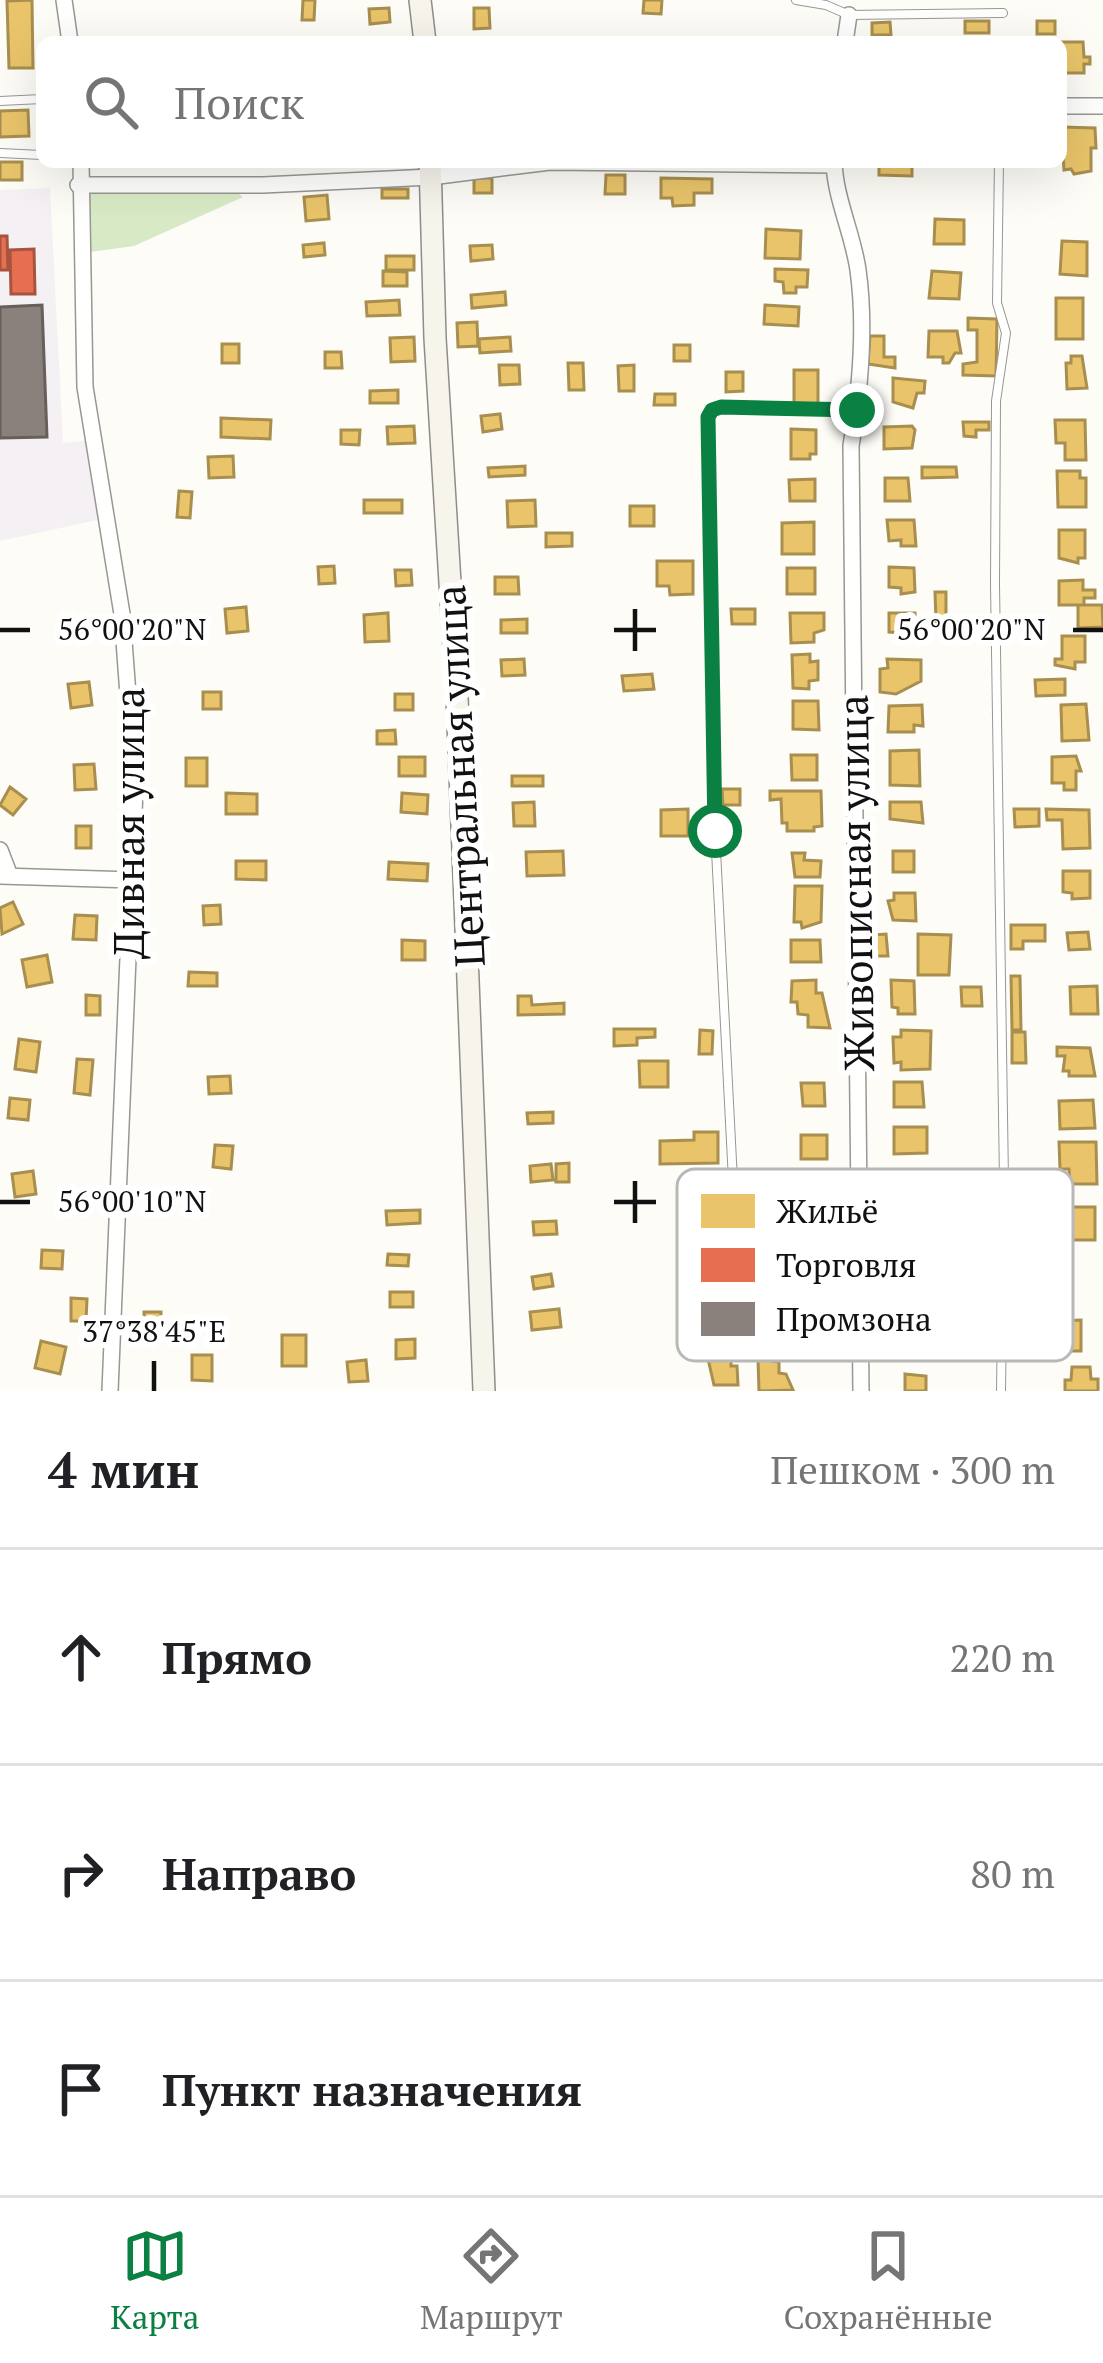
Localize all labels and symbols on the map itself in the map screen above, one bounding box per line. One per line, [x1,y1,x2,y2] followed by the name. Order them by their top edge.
[830,383,884,437] route end
[421,583,497,969] street label: Центральная улица
[58,609,206,649] text: 56°00'20"N
[897,609,1045,649] text: 56°00'20"N
[100,687,156,959] street label: Дивная улица
[824,694,886,1072] street label: Живописная улица
[688,804,742,858] route start
[677,1169,1073,1361] legend
[58,1181,206,1221] text: 56°00'10"N
[776,1189,878,1232] text: Жильё
[776,1243,917,1286] text: Торговля
[776,1297,932,1340] text: Промзона
[82,1311,226,1351] text: 37°38'45"E

